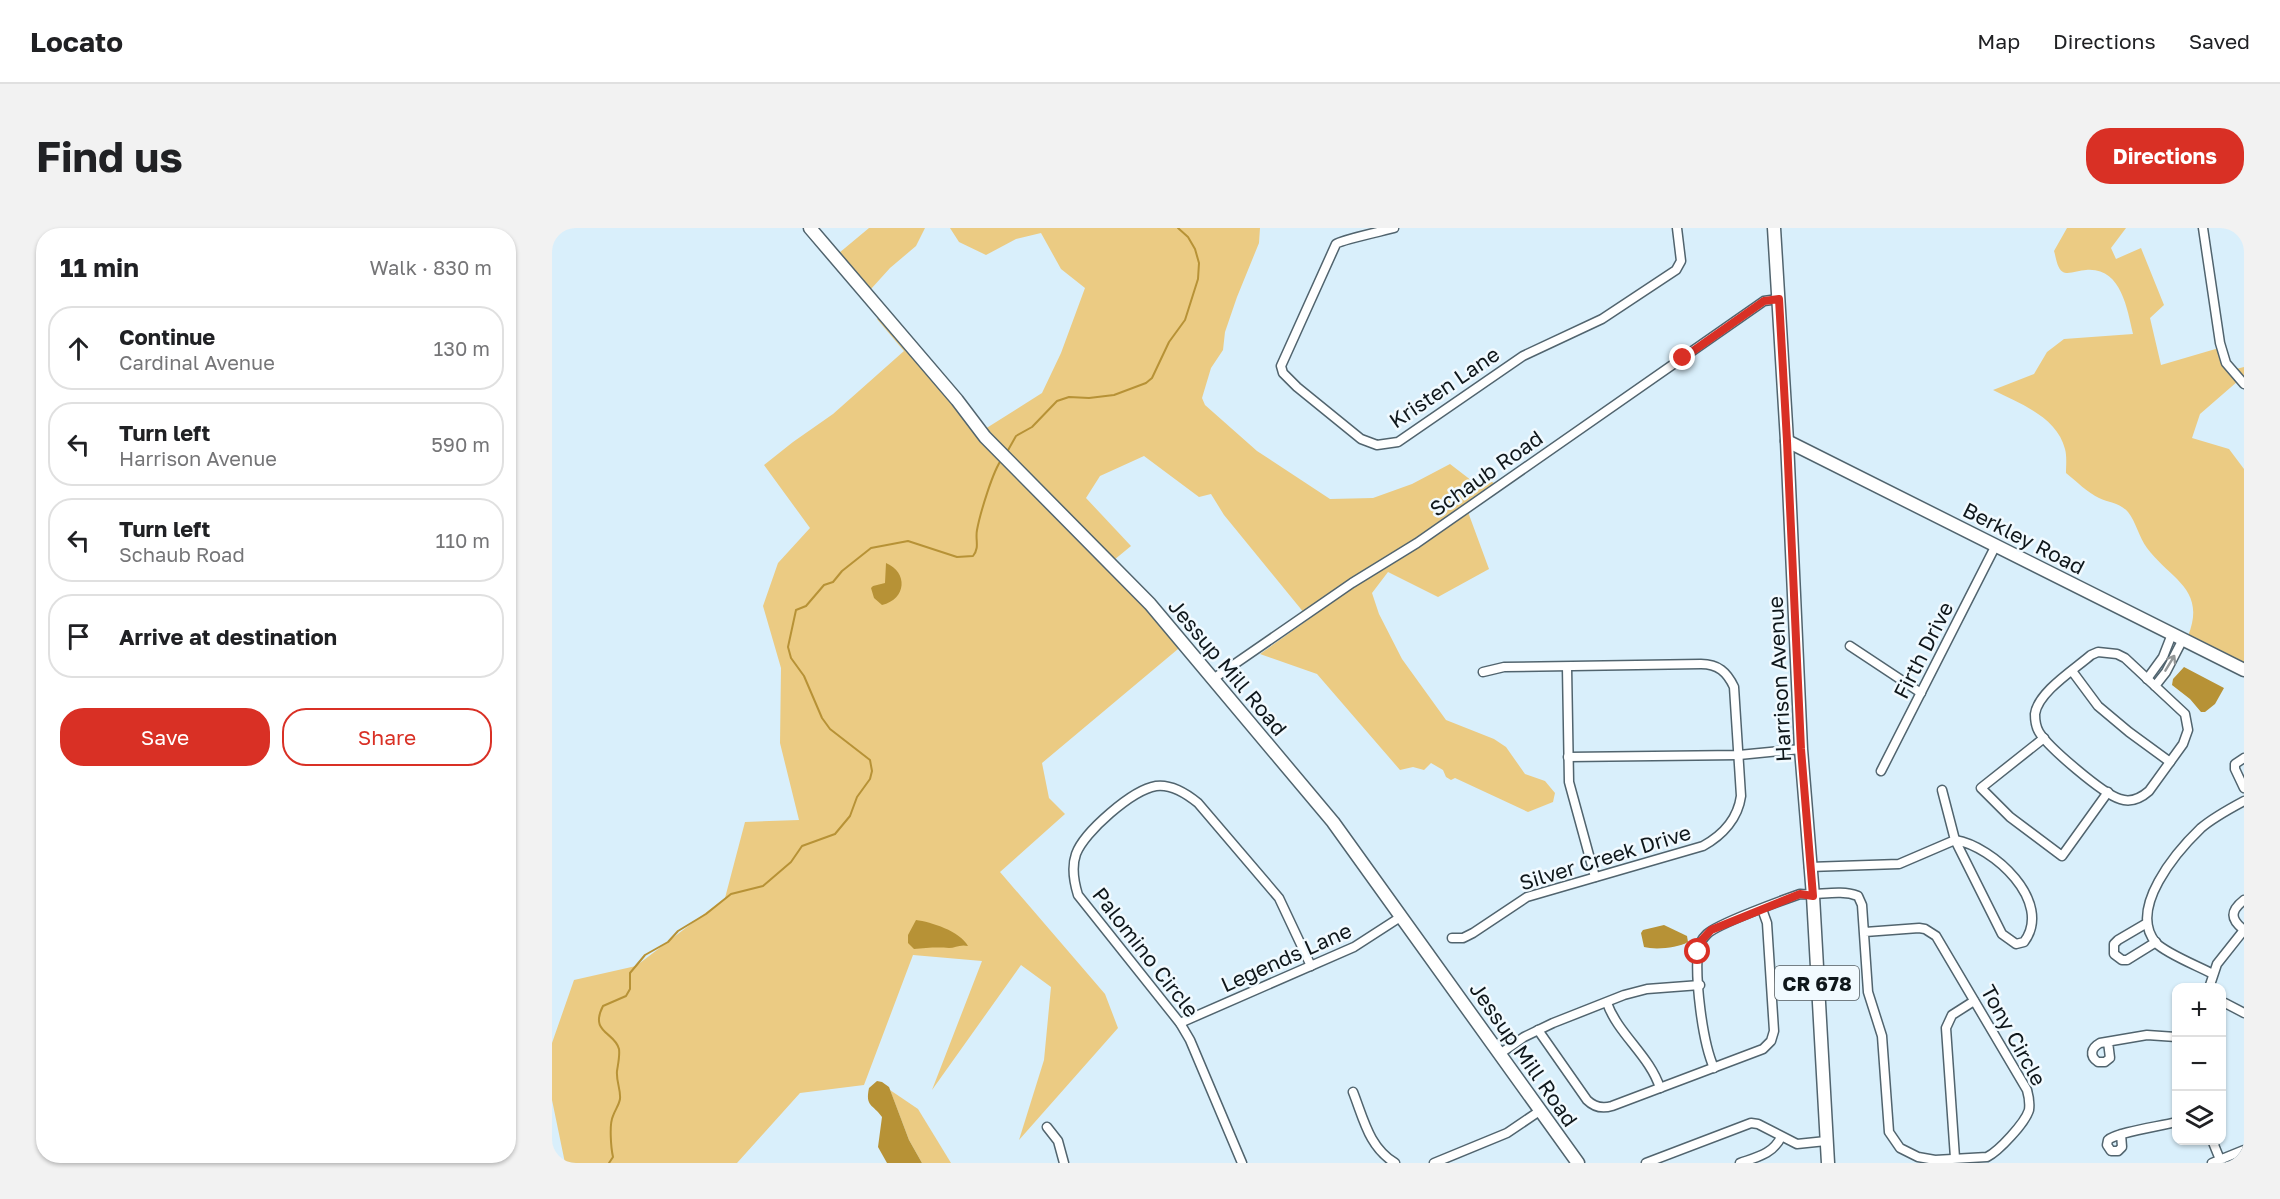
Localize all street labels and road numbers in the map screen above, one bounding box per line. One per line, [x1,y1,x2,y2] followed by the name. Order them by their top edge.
[1384,341,1504,433] street label: Kristen Lane
[1424,424,1548,522] street label: Schaub Road
[1959,496,2089,580] street label: Berkley Road
[1163,593,1293,741] street label: Jessup Mill Road
[1762,596,1796,762] street label: Harrison Avenue
[1888,597,1958,703] street label: Firth Drive
[1516,819,1694,895] street label: Silver Creek Drive
[1087,882,1205,1022] street label: Palomino Circle
[1217,917,1355,997] street label: Legends Lane
[1775,966,1859,1000] road number: CR 678
[1464,977,1584,1131] street label: Jessup Mill Road
[1976,980,2052,1090] street label: Tony Circle

